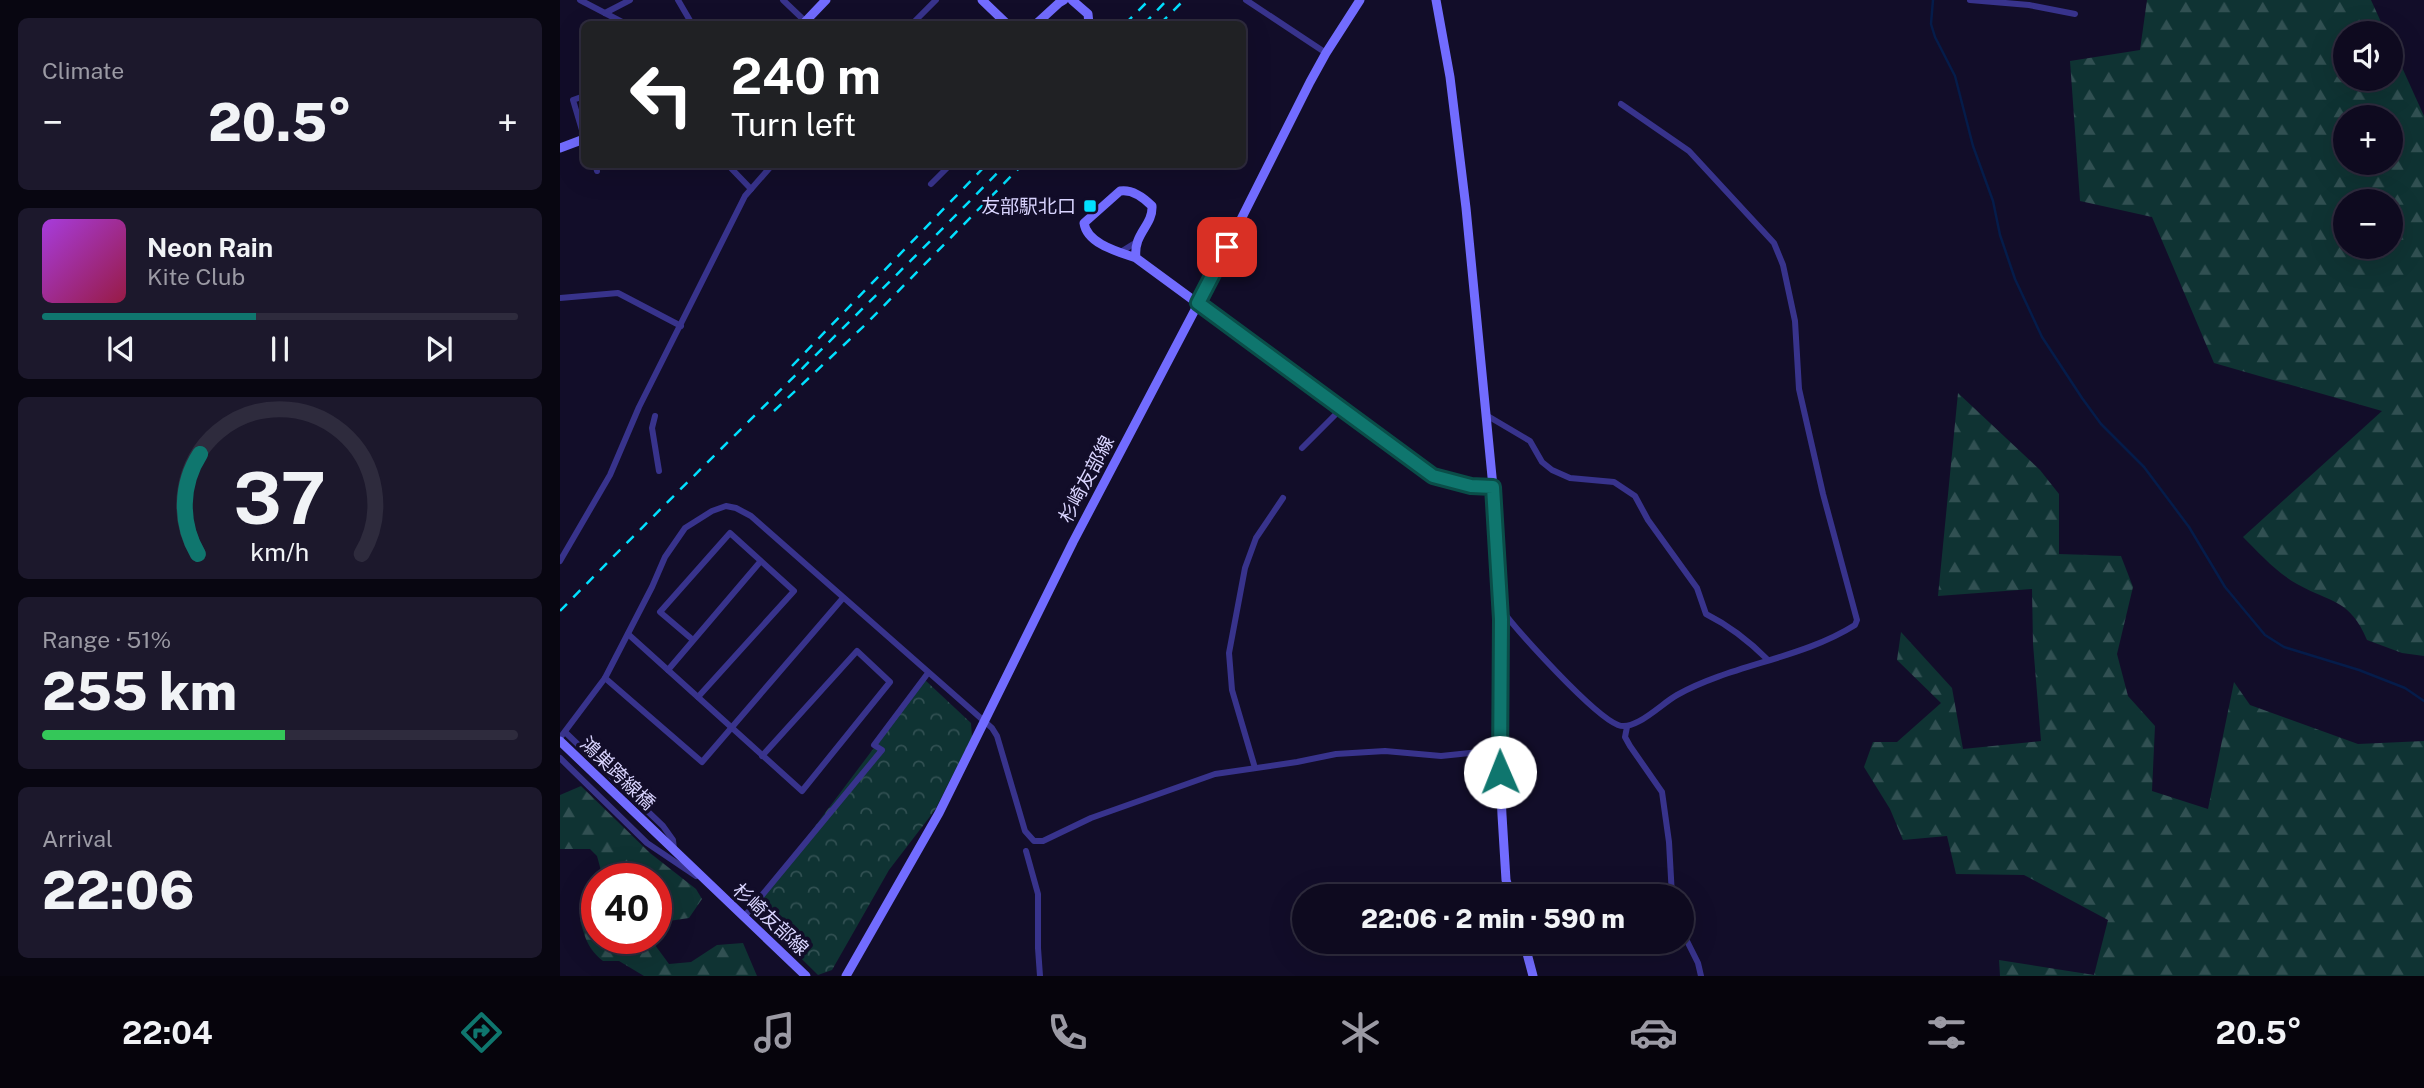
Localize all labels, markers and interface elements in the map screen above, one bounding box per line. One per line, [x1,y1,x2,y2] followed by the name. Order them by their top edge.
[2333,21,2403,259] map controls
[2333,21,2403,91] button: sound
[731,47,881,105] text: 240 m
[616,49,707,140] icon: left
[42,57,124,84] text: Climate
[208,92,352,153] text: 20.5°
[42,100,63,145] text: −
[497,100,518,145] text: +
[2333,105,2403,175] button: +
[731,106,856,143] text: Turn left
[2333,189,2403,259] button: −
[981,195,1076,217] place label: 友部駅北口
[1082,198,1098,214] marker: 友部駅北口
[1197,217,1257,277] pin
[1208,228,1246,266] icon: arrive
[147,232,273,263] text: Neon Rain
[147,263,245,290] text: Kite Club
[102,330,140,368] icon: previous
[261,330,299,368] icon: pause
[420,330,458,368] icon: next
[1054,432,1118,526] street label: 杉崎友部線
[234,455,326,540] text: 37
[251,537,309,567] text: km/h
[42,626,171,653] text: Range · 51%
[42,661,237,722] text: 255 km
[576,732,660,814] street label: 鴻巣跨線橋
[1463,735,1537,809] position arrow
[42,825,113,852] text: Arrival
[42,860,194,921] text: 22:06
[581,863,672,954] speed limit sign: 40
[729,879,813,959] street label: 杉崎友部線
[1361,903,1625,934] text: 22:06 · 2 min · 590 m
[457,1008,506,1057] icon: directions
[750,1008,799,1057] icon: music
[1043,1008,1092,1057] icon: phone
[1336,1008,1385,1057] icon: climate
[1629,1008,1678,1057] icon: car
[1922,1008,1971,1057] icon: filters
[122,1014,213,1051] text: 22:04
[2216,1014,2302,1051] text: 20.5°

